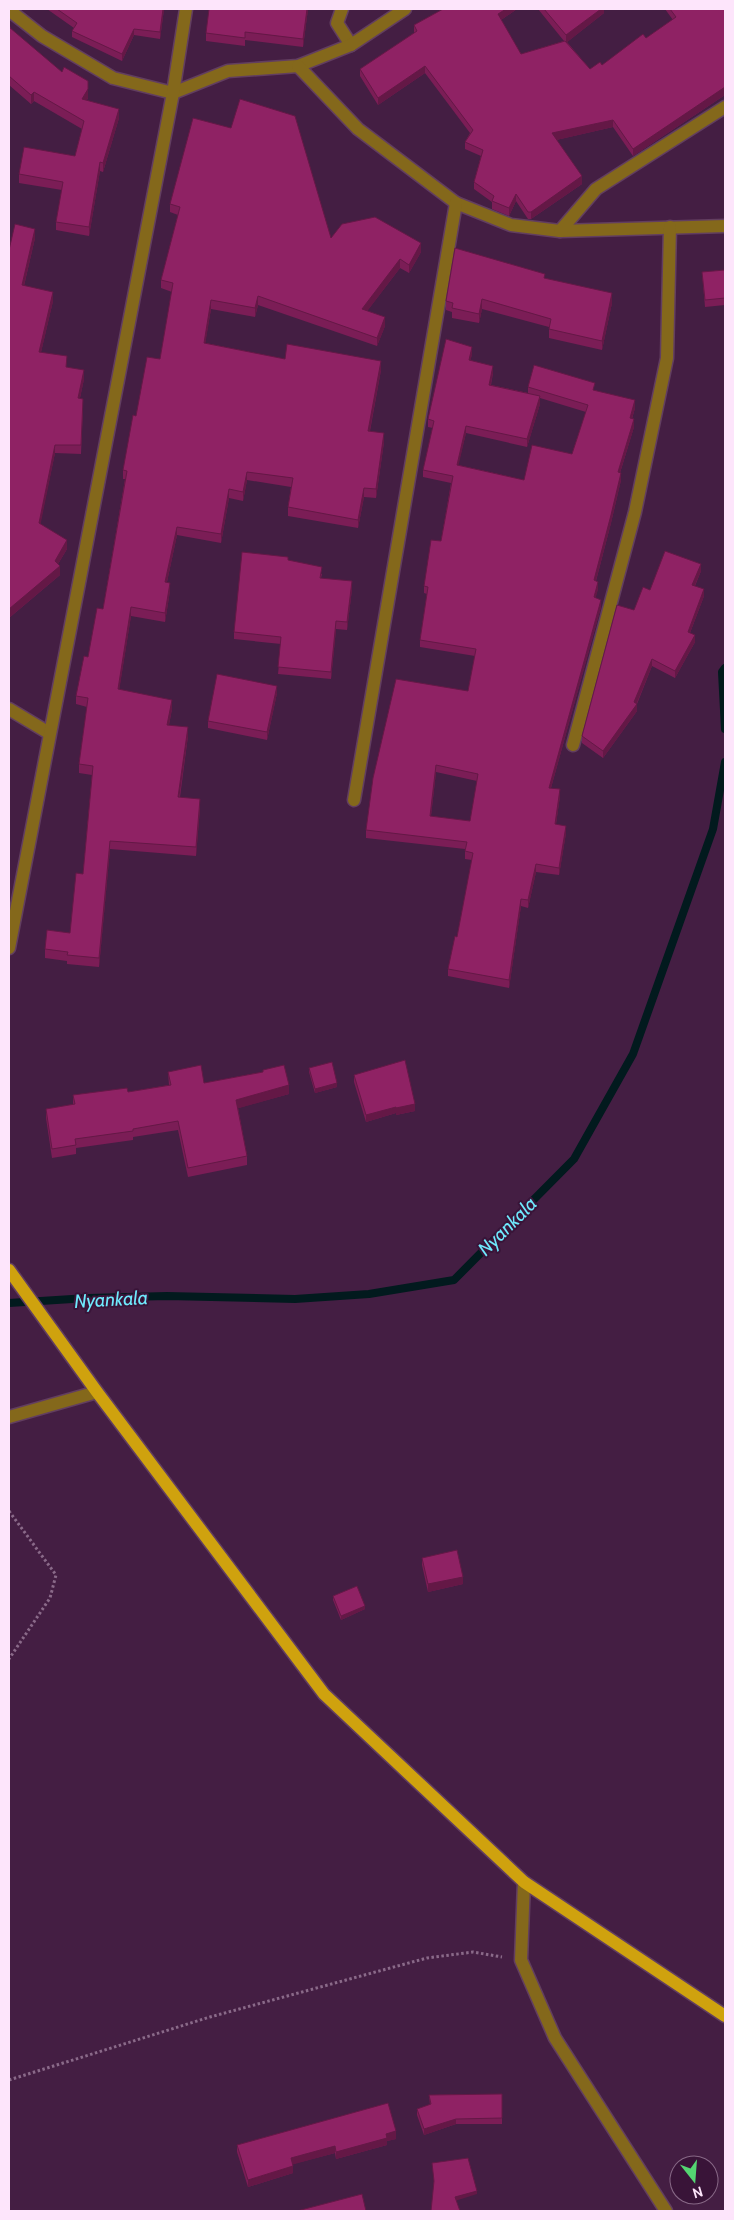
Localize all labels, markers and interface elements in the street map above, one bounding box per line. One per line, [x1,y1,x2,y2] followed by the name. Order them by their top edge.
[473,1192,542,1261] water label: Nyankala
[73,1286,149,1313] water label: Nyankala
[669,2155,719,2205] north arrow
[690,2182,705,2202] text: N

